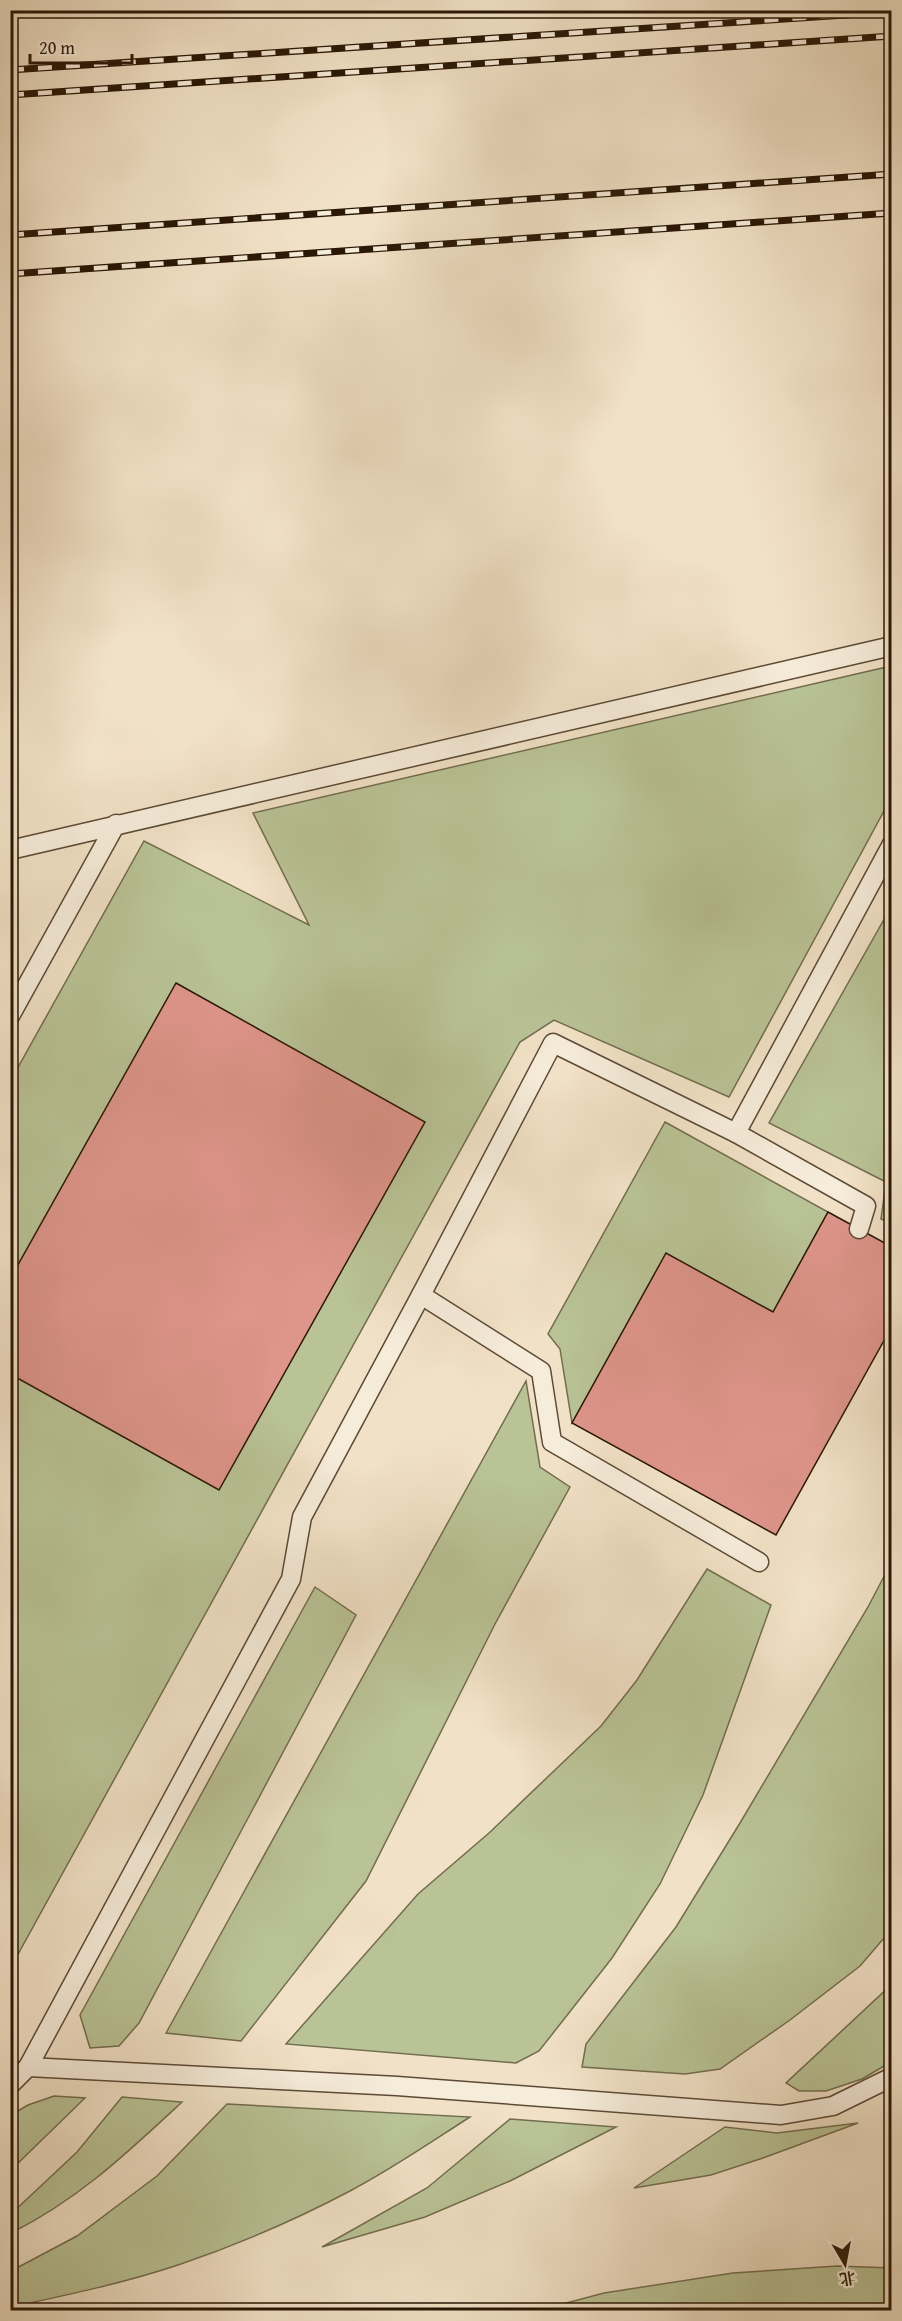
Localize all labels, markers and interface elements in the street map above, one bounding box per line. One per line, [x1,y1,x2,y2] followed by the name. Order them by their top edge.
[30,27,132,65] scale bar
[39,34,75,61] text: 20 m
[815,2234,875,2294] north arrow
[838,2266,858,2292] text: 北

